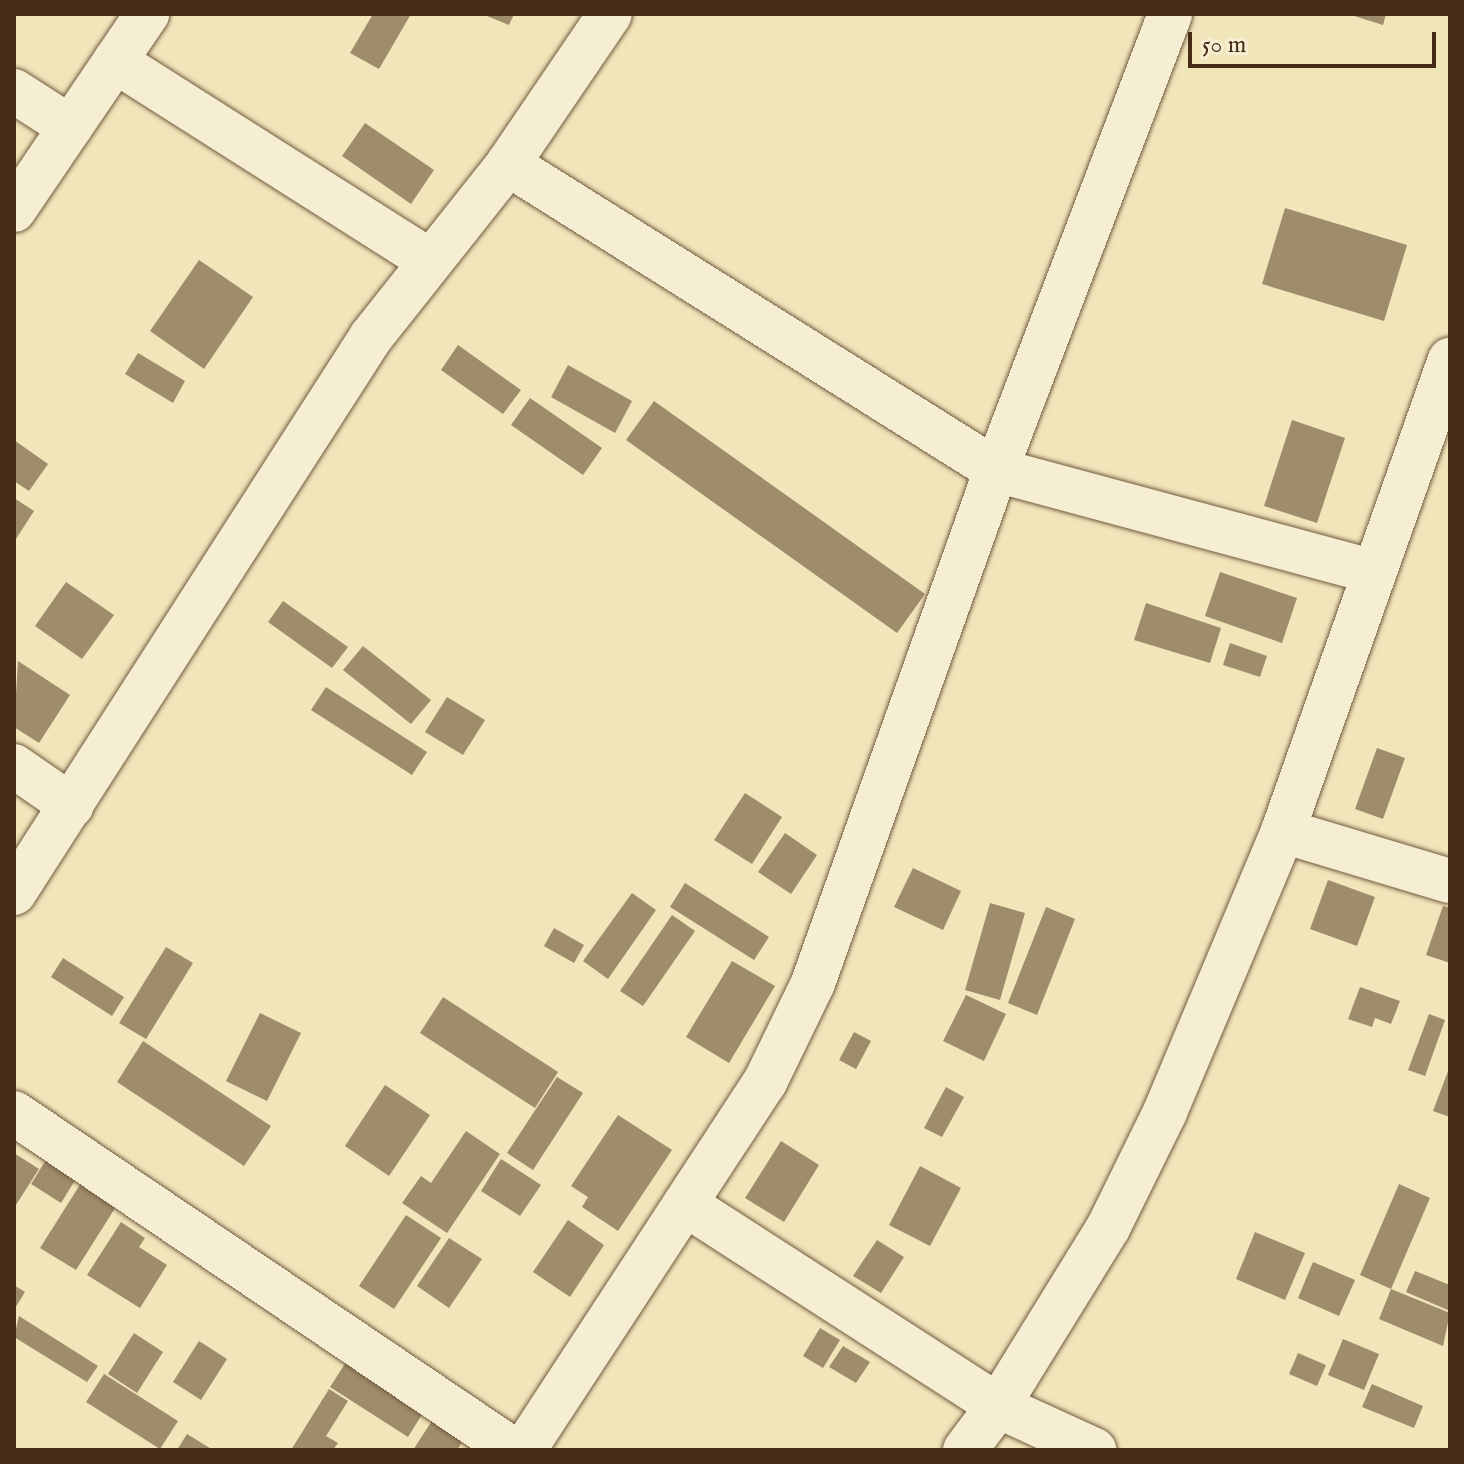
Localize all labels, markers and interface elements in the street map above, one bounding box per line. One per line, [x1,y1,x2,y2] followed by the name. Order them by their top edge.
[1192,16,1440,66] scale bar
[1202,30,1246,61] text: 50 m

